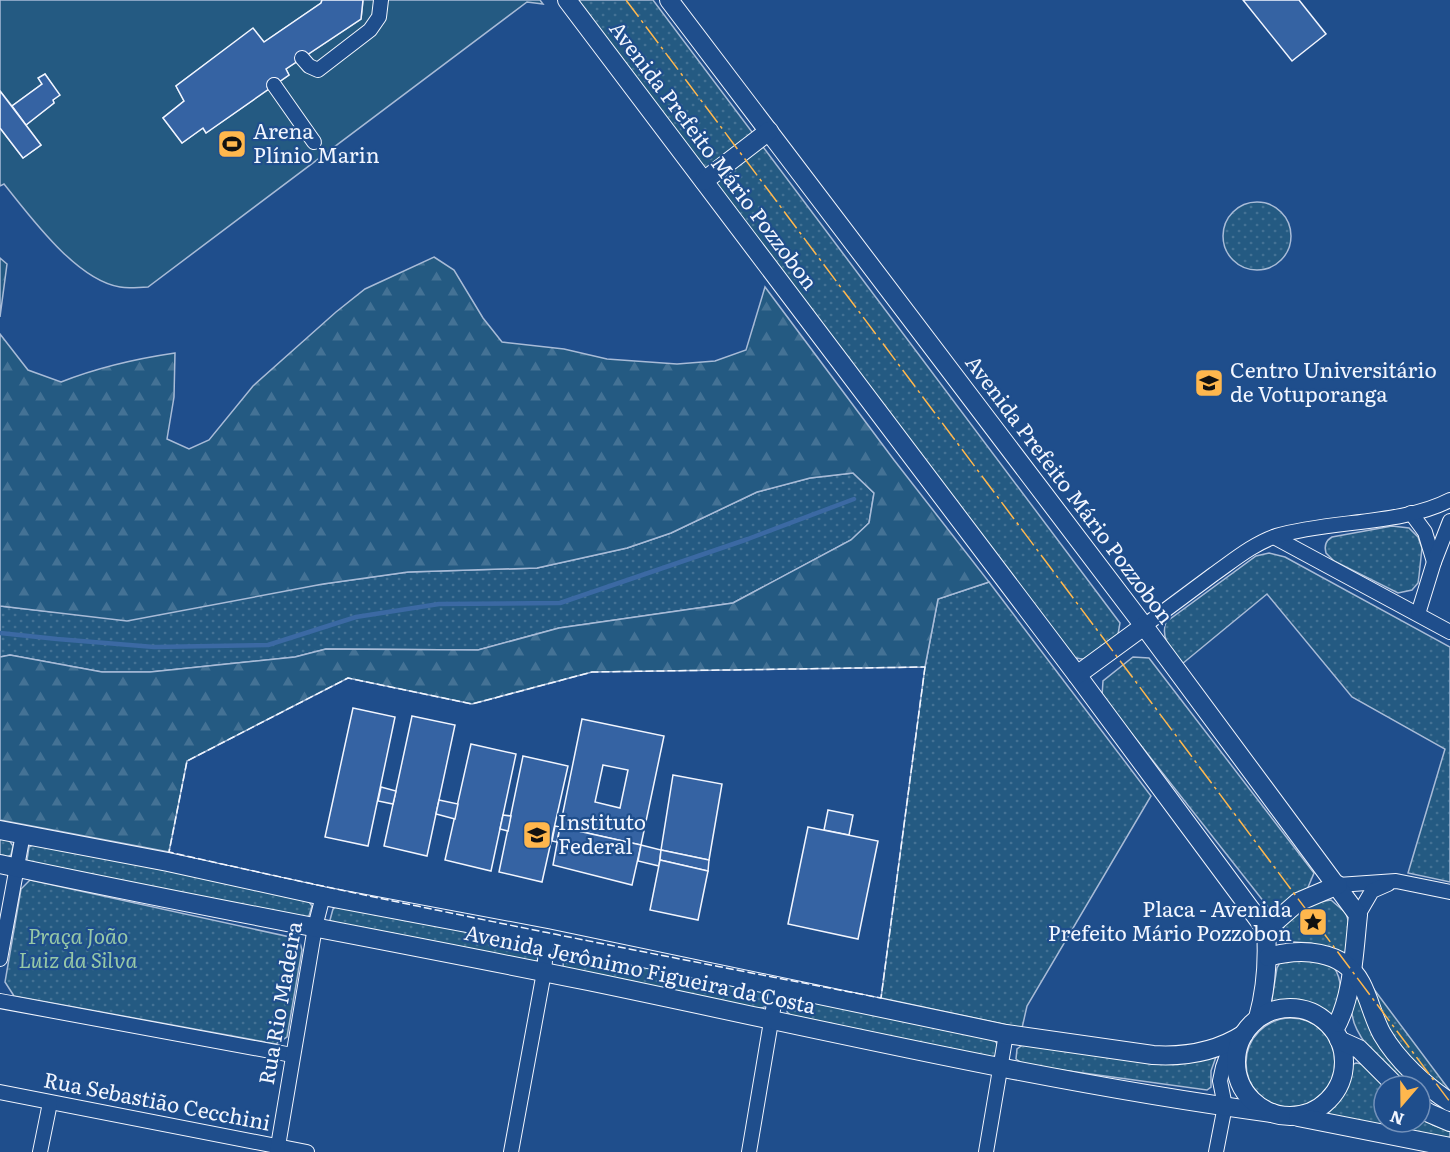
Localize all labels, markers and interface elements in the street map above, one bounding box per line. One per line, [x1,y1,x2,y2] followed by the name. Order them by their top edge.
[603,14,827,296] street label: Avenida Prefeito Mário Pozzobon
[253,114,380,169] place label: Arena Plínio Marin
[216,128,248,160] sports icon: Arena Plínio Marin
[959,348,1183,630] street label: Avenida Prefeito Mário Pozzobon
[1230,353,1437,408] place label: Centro Universitário de Votuporanga
[1193,367,1225,399] school or university icon: Centro Universitário de Votuporanga
[558,805,646,860] place label: Instituto Federal
[521,819,553,851] school or university icon: Instituto Federal
[1048,892,1293,947] place label: Placa - Avenida Prefeito Mário Pozzobon
[1297,906,1329,938] place icon: Placa - Avenida Prefeito Mário Pozzobon
[462,915,820,1020] street label: Avenida Jerônimo Figueira da Costa
[249,918,308,1087] street label: Rua Rio Madeira
[18,919,138,974] park label: Praça João Luiz da Silva
[41,1062,273,1137] street label: Rua Sebastião Cecchini
[1372,1074,1432,1134] north arrow
[1386,1105,1407,1133] text: N

